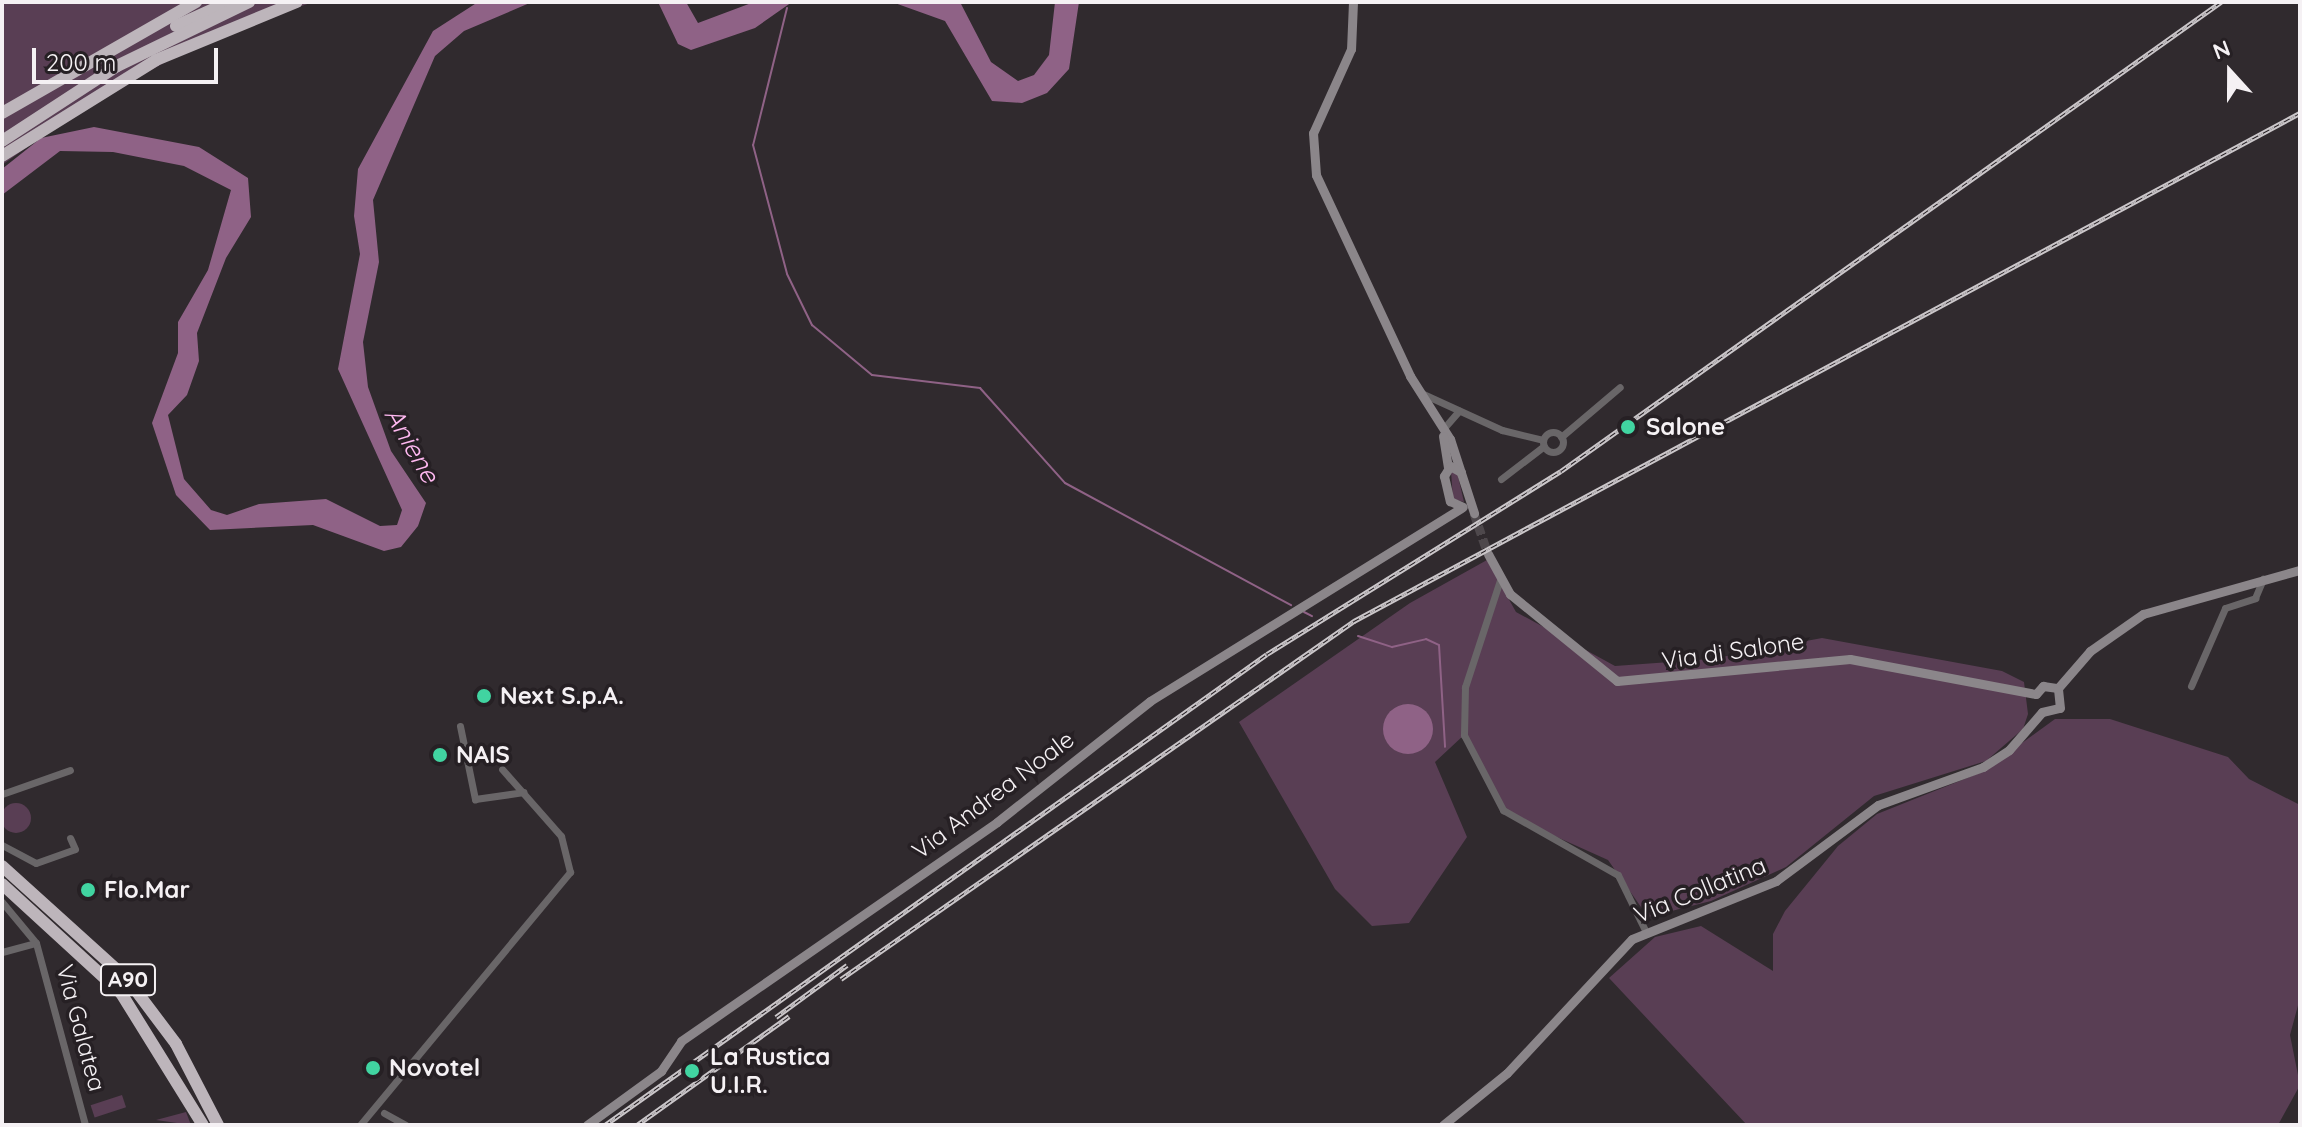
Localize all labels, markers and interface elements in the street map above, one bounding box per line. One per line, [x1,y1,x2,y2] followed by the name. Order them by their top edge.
[36,32,222,82] scale bar
[2190,32,2270,112] north arrow
[2209,34,2234,66] text: N
[46,47,116,77] text: 200 m
[378,402,446,488] water label: Aniene
[1646,413,1725,441] place label: Salone
[1617,416,1639,438] marker: Salone
[1660,627,1806,675] street label: Via di Salone
[500,682,624,710] place label: Next S.p.A.
[475,687,493,705] marker: Next S.p.A.
[906,725,1080,865] street label: Via Andrea Noale
[456,741,510,769] place label: NAIS
[431,746,449,764] marker: NAIS
[1630,850,1770,930] street label: Via Collatina
[104,876,190,904] place label: Flo.Mar
[79,881,97,899] marker: Flo.Mar
[50,961,112,1095] street label: Via Galatea
[98,962,158,998] road number: A90
[710,1043,830,1099] place label: La Rustica U.I.R.
[389,1054,480,1082] place label: Novotel
[364,1059,382,1077] marker: Novotel
[681,1060,703,1082] marker: La Rustica U.I.R.

